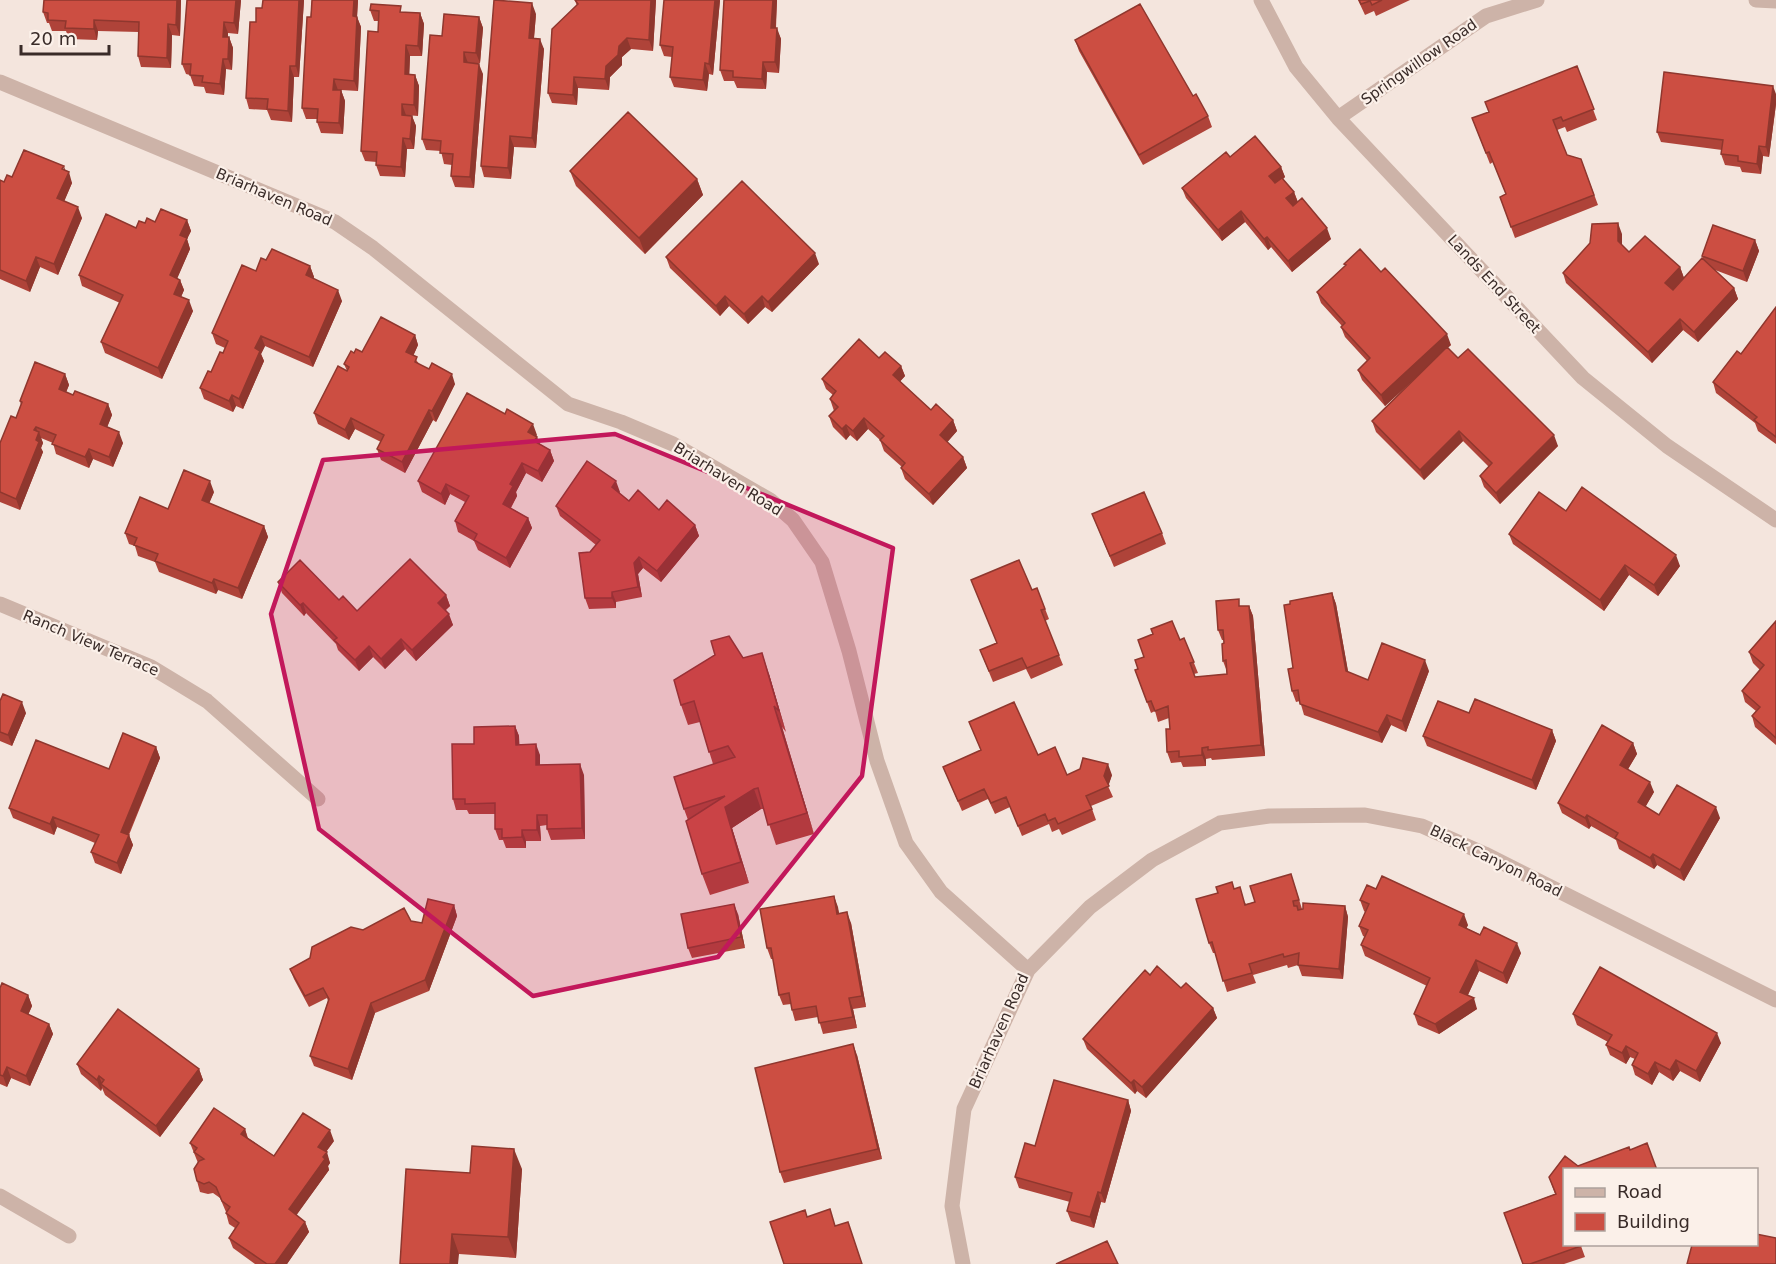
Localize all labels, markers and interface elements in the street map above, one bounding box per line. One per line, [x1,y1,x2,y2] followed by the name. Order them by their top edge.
[1358,15,1480,109] street label: Springwillow Road
[21,18,110,56] scale bar
[30,28,76,49] text: 20 m
[213,164,335,230] street label: Briarhaven Road
[1444,231,1544,337] street label: Lands End Street
[670,438,786,520] street label: Briarhaven Road
[20,606,162,680] street label: Ranch View Terrace
[1427,821,1565,901] street label: Black Canyon Road
[965,970,1033,1092] street label: Briarhaven Road
[1563,1168,1758,1246] legend
[1617,1181,1662,1202] text: Road
[1617,1211,1690,1232] text: Building

